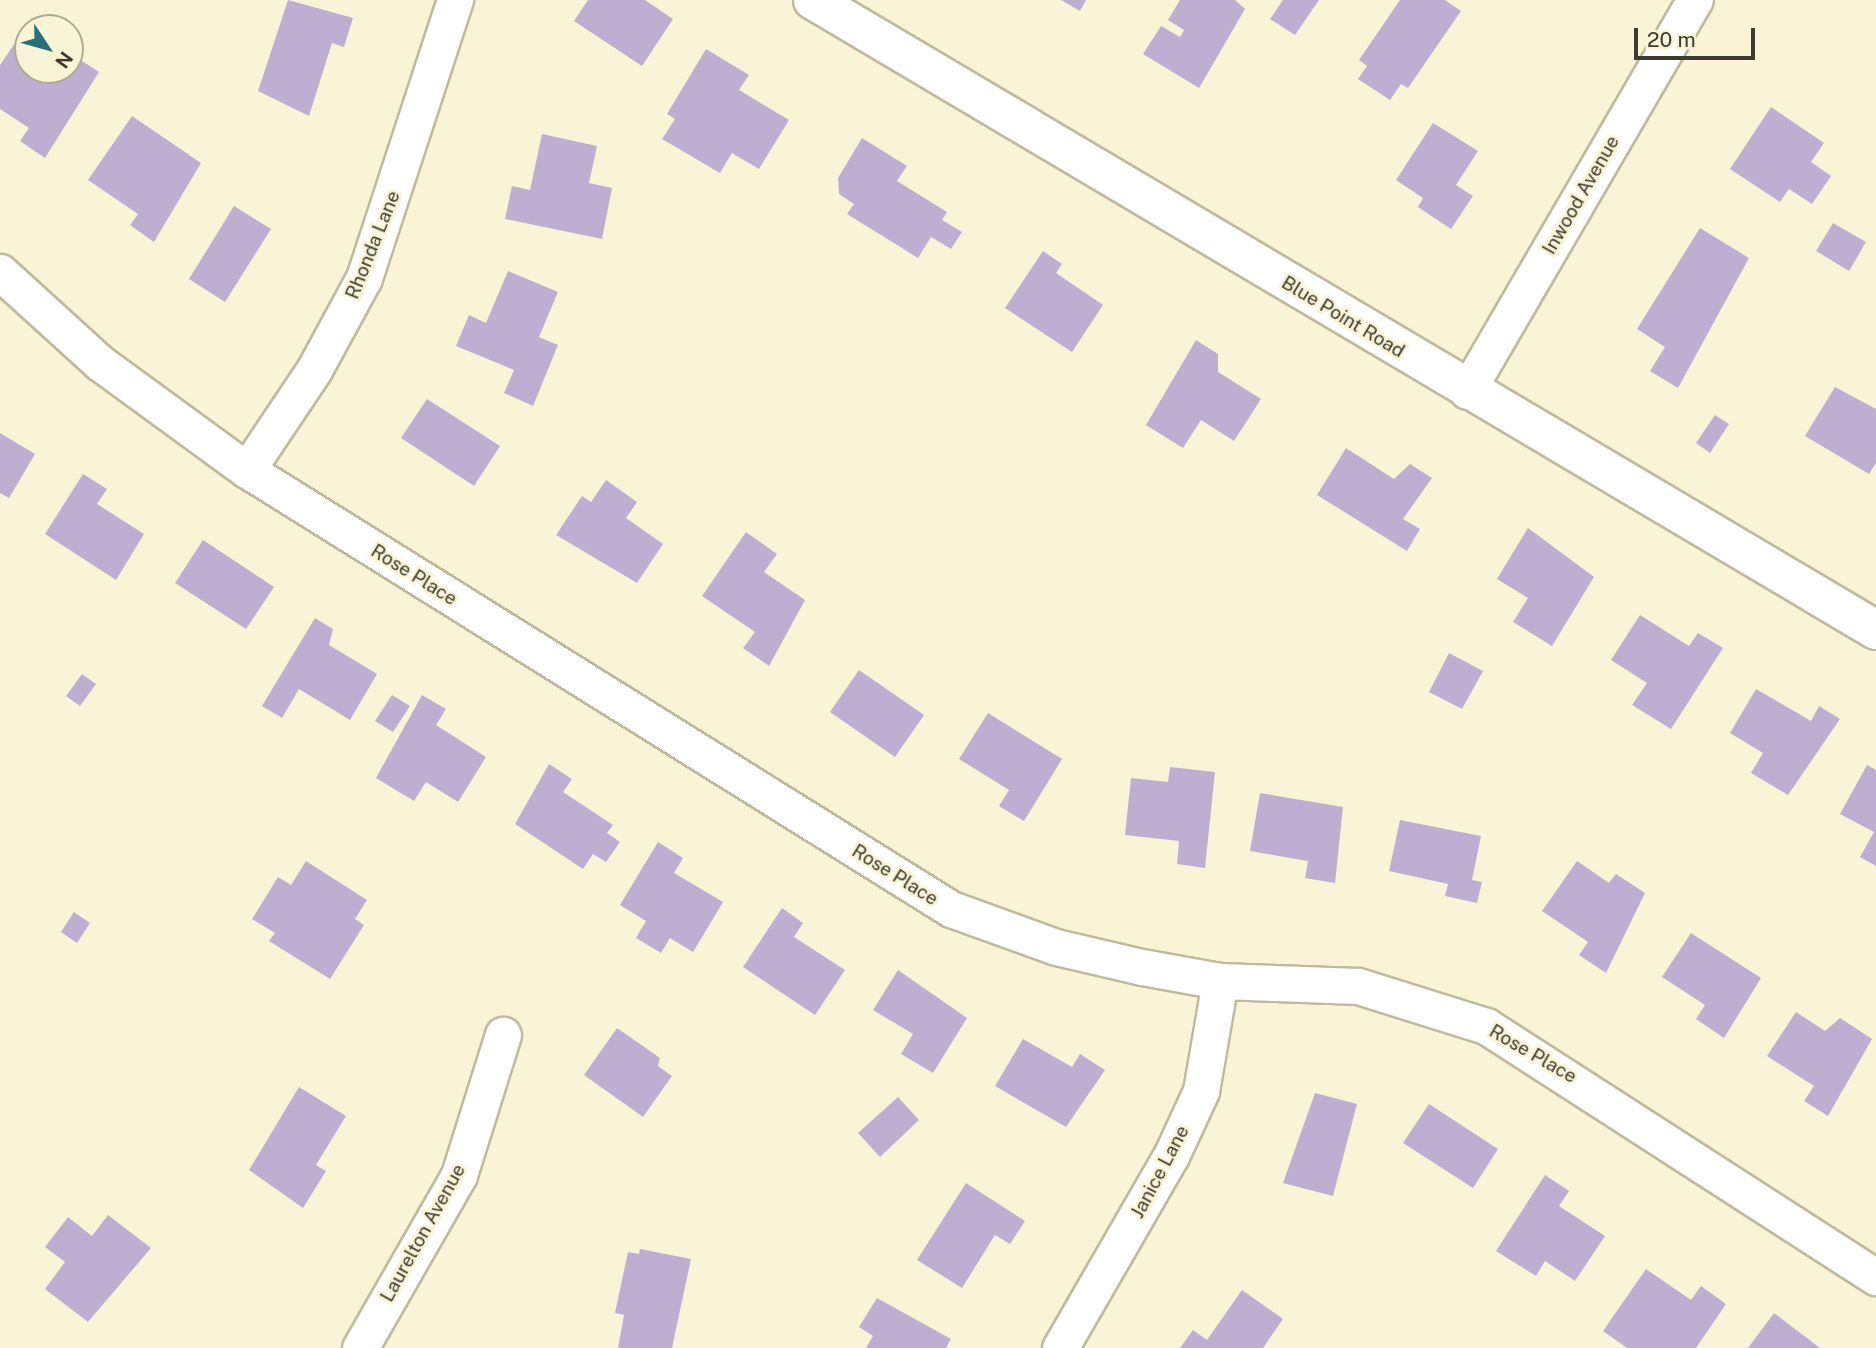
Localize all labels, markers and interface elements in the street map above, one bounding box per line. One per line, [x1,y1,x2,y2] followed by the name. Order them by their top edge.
[14,14,84,84] north arrow
[1638,14,1759,58] scale bar
[1647,27,1696,52] text: 20 m
[51,48,78,73] text: N
[1538,132,1624,258] street label: Inwood Avenue
[341,188,405,302] street label: Rhonda Lane
[1277,271,1409,363] street label: Blue Point Road
[367,539,461,611] street label: Rose Place
[848,839,942,911] street label: Rose Place
[1485,1020,1581,1088] street label: Rose Place
[1126,1122,1194,1222] street label: Janice Lane
[376,1160,470,1306] street label: Laurelton Avenue

